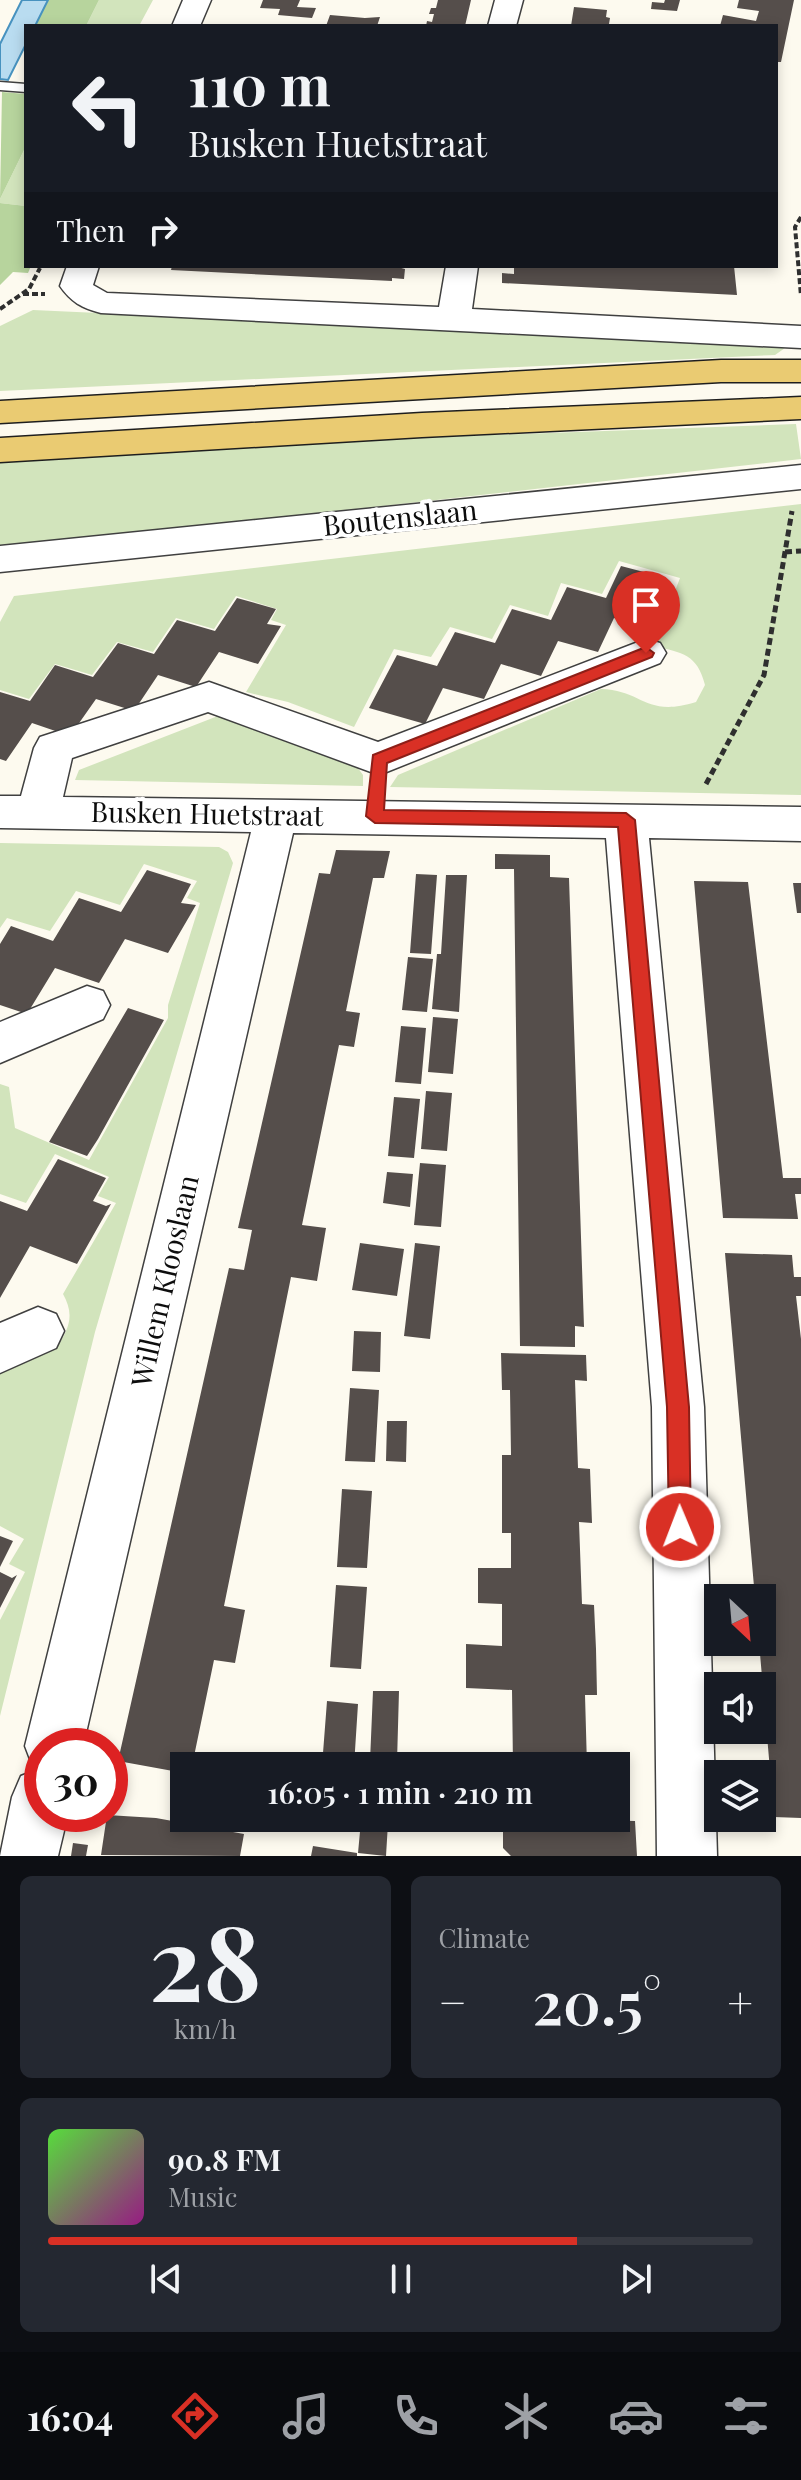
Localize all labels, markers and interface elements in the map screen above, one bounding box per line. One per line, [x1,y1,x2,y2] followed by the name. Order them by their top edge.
[188,46,331,121] text: 110 m
[56,56,160,160] icon: left
[188,118,487,166] text: Busken Huetstraat
[141,208,185,252] icon: right
[56,210,125,250] text: Then
[321,490,479,543] street label: Boutenslaan
[612,571,680,653] pin
[624,583,668,627] icon: arrive
[90,792,325,833] street label: Busken Huetstraat
[121,1171,206,1391] street label: Willem Klooslaan
[638,1485,722,1569] position arrow
[704,1584,776,1656] north arrow
[704,1584,776,1832] map controls
[704,1672,776,1744] button: sound
[24,1728,128,1832] speed limit sign: 30
[704,1760,776,1832] button: layers
[267,1772,533,1812] text: 16:05 · 1 min · 210 m
[149,1889,262,2028] text: 28
[439,1920,530,1955] text: Climate
[533,1960,662,2040] text: 20.5°
[439,1971,467,2030] text: −
[727,1971,753,2030] text: +
[174,2011,236,2046] text: km/h
[168,2139,281,2179] text: 90.8 FM
[168,2179,237,2214] text: Music
[144,2257,188,2301] icon: previous
[379,2257,423,2301] icon: pause
[614,2257,658,2301] icon: next
[167,2388,223,2444] icon: directions
[278,2388,334,2444] icon: music
[388,2388,444,2444] icon: phone
[498,2388,554,2444] icon: climate
[608,2388,664,2444] icon: car
[718,2388,774,2444] icon: filters
[27,2392,113,2440] text: 16:04

